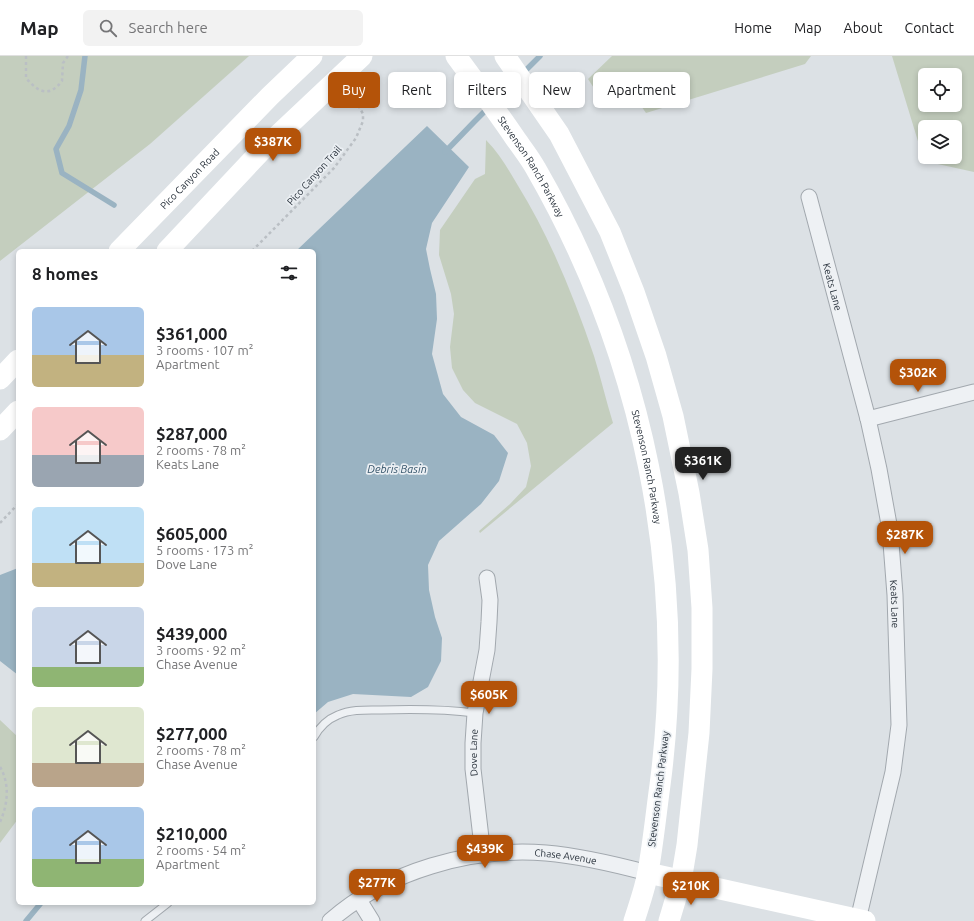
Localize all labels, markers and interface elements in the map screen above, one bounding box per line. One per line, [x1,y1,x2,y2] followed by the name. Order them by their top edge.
[83,10,363,46] search box
[20,17,59,39] text: Map
[97,17,119,39] icon: search
[129,19,208,36] text: Search here
[734,20,772,36] text: Home
[794,20,822,36] text: Map
[844,20,883,36] text: About
[905,20,954,36] text: Contact
[918,68,962,164] map controls
[918,68,962,112] button: locate
[328,72,380,108] chip: Buy
[388,72,446,108] chip: Rent
[454,72,521,108] chip: Filters
[529,72,585,108] chip: New
[593,72,690,108] chip: Apartment
[496,114,566,219] street label: Stevenson Ranch Parkway
[918,120,962,164] button: layers
[245,128,301,162] pin: $387K
[254,134,292,148] text: $387K
[285,143,344,207] street label: Pico Canyon Trail
[158,146,222,211] street label: Pico Canyon Road
[278,262,300,284] icon: filters
[821,262,844,312] street label: Keats Lane
[32,264,98,283] text: 8 homes
[64,323,112,371] icon: home
[156,324,227,343] text: $361,000
[156,343,253,357] text: 3 rooms · 107 m²
[156,357,220,371] text: Apartment
[890,359,946,393] pin: $302K
[899,365,937,379] text: $302K
[629,409,663,525] street label: Stevenson Ranch Parkway
[64,423,112,471] icon: home
[156,424,227,443] text: $287,000
[156,443,246,457] text: 2 rooms · 78 m²
[675,447,731,481] pin: $361K
[684,453,722,467] text: $361K
[156,457,219,471] text: Keats Lane
[367,463,427,475] water label: Debris Basin
[877,521,933,555] pin: $287K
[64,523,112,571] icon: home
[156,524,227,543] text: $605,000
[886,527,924,541] text: $287K
[156,543,253,557] text: 5 rooms · 173 m²
[156,557,217,571] text: Dove Lane
[888,579,901,628] street label: Keats Lane
[64,623,112,671] icon: home
[156,624,227,643] text: $439,000
[156,643,246,657] text: 3 rooms · 92 m²
[156,657,238,671] text: Chase Avenue
[461,681,517,715] pin: $605K
[470,687,508,701] text: $605K
[64,723,112,771] icon: home
[156,724,227,743] text: $277,000
[468,729,480,777] street label: Dove Lane
[646,731,671,847] street label: Stevenson Ranch Parkway
[156,743,246,757] text: 2 rooms · 78 m²
[156,757,238,771] text: Chase Avenue
[64,823,112,871] icon: home
[156,824,227,843] text: $210,000
[457,835,513,869] pin: $439K
[466,841,504,855] text: $439K
[156,843,246,857] text: 2 rooms · 54 m²
[534,847,598,866] street label: Chase Avenue
[156,857,220,871] text: Apartment
[349,869,405,903] pin: $277K
[663,872,719,906] pin: $210K
[358,875,396,889] text: $277K
[672,878,710,892] text: $210K

